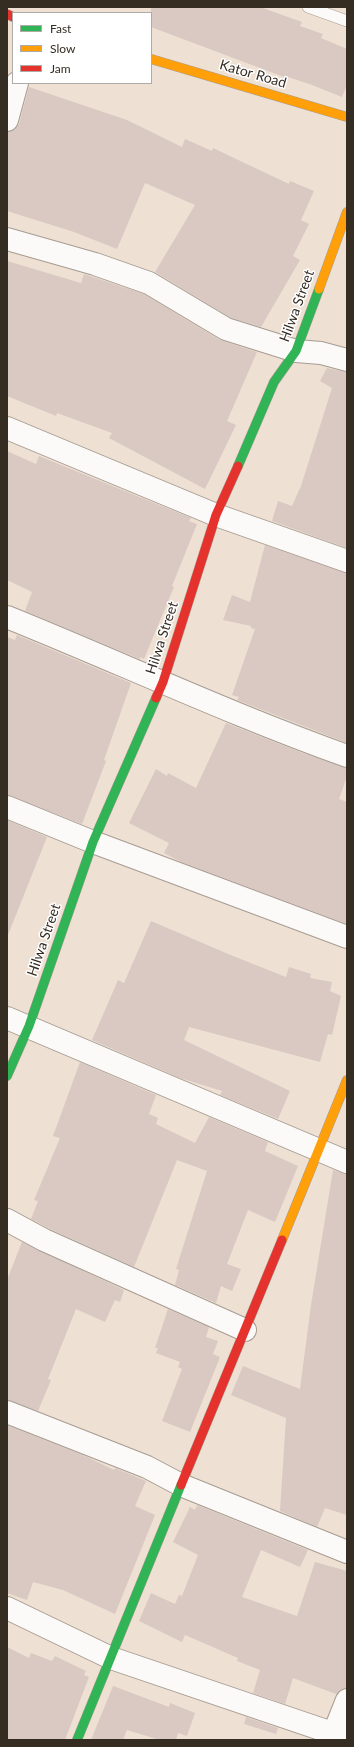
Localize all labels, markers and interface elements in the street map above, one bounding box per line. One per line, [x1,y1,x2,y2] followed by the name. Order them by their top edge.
[12,12,152,84] legend
[50,21,71,36] text: Fast
[50,41,75,56] text: Slow
[218,56,288,92] street label: Kator Road
[50,61,71,76] text: Jam
[276,268,318,344] street label: Hilwa Street
[142,599,182,677] street label: Hilwa Street
[24,902,64,978] street label: Hilwa Street

